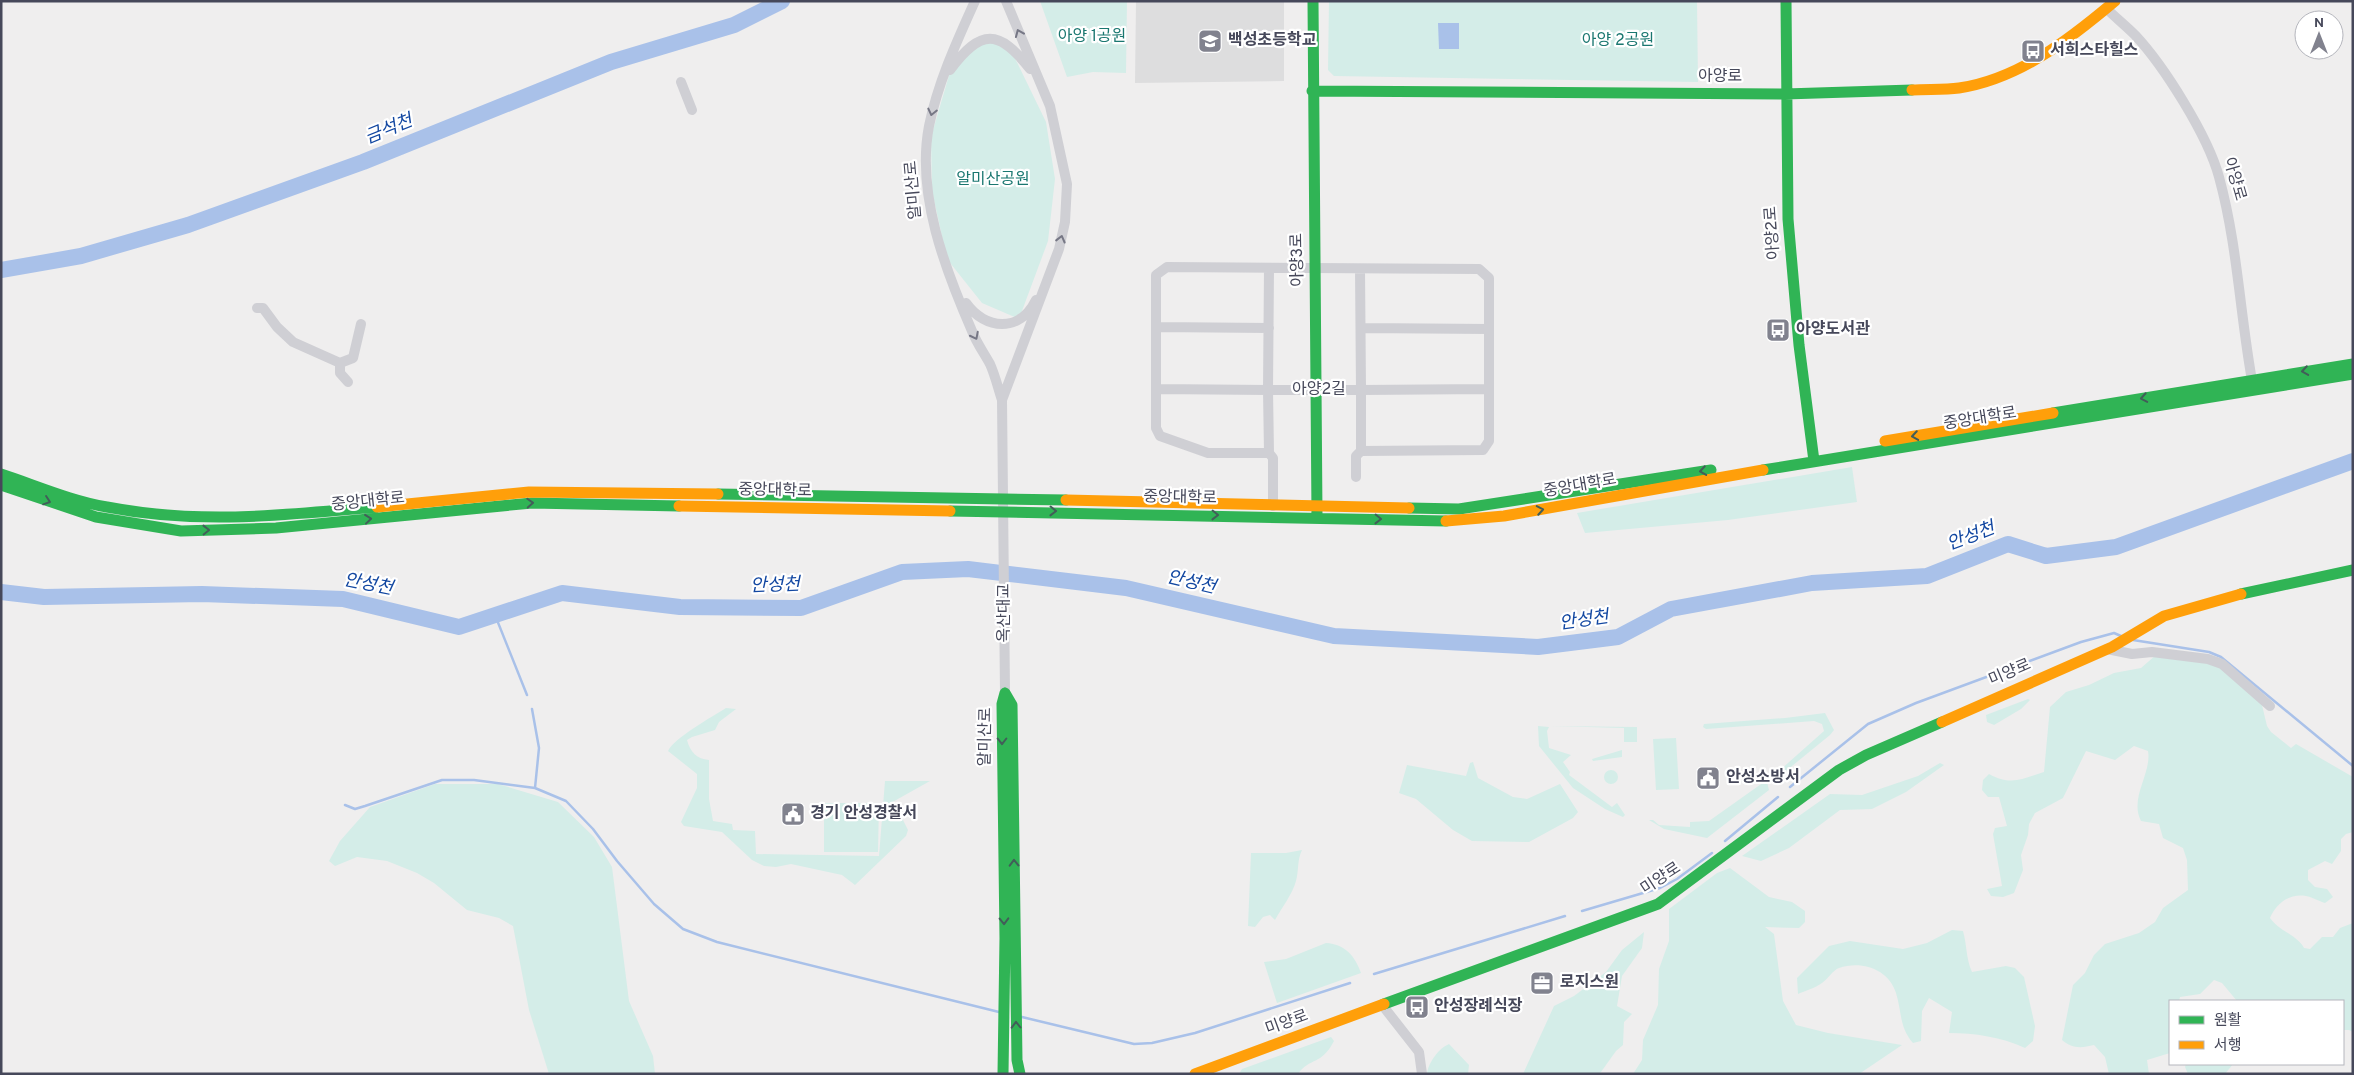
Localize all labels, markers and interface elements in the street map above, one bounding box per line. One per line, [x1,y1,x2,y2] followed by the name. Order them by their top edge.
[2294,10,2344,60] north arrow
[2314,15,2324,32] text: N
[1058,27,1126,47] park label: 아양 1공원
[1197,28,1223,54] school or university icon: 백성초등학교
[1015,29,1026,38] one-way arrow
[1228,30,1317,51] place label: 백성초등학교
[1582,31,1654,51] park label: 아양 2공원
[2020,38,2046,64] bus stop icon: 서희스타힐스
[2050,40,2139,61] place label: 서희스타힐스
[1698,67,1742,87] street label: 아양로
[928,108,938,117] one-way arrow
[362,109,419,150] water label: 금석천
[2218,155,2250,203] street label: 아양로
[901,160,927,220] street label: 알미산로
[956,170,1030,190] park label: 알미산공원
[1761,205,1785,261] street label: 아양2로
[1288,233,1308,287] street label: 아양3로
[1055,235,1066,244] one-way arrow
[1765,317,1791,343] bus stop icon: 아양도서관
[1796,320,1870,340] place label: 아양도서관
[969,331,979,340] one-way arrow
[2300,366,2309,376] one-way arrow
[1292,380,1346,400] street label: 아양2길
[2140,392,2149,402] one-way arrow
[1942,403,2018,435] street label: 중앙대학로
[1911,430,1919,440] one-way arrow
[1698,466,1707,476] one-way arrow
[1542,470,1618,502] street label: 중앙대학로
[738,480,812,502] street label: 중앙대학로
[1143,487,1217,509] street label: 중앙대학로
[330,488,406,516] street label: 중앙대학로
[43,495,51,505] one-way arrow
[526,498,534,509] one-way arrow
[1535,505,1544,515] one-way arrow
[1049,506,1057,517] one-way arrow
[1212,510,1220,520] one-way arrow
[365,513,373,524] one-way arrow
[1374,514,1382,524] one-way arrow
[1944,516,2001,557] water label: 안성천
[202,525,210,535] one-way arrow
[1164,566,1220,600] water label: 안성천
[341,569,397,601] water label: 안성천
[750,574,803,598] water label: 안성천
[995,584,1015,642] street label: 옥산대교
[1558,606,1613,636] water label: 안성천
[1986,655,2034,691] street label: 미양로
[975,707,997,767] street label: 알미산로
[997,738,1007,746] one-way arrow
[1695,765,1721,791] public building icon: 안성소방서
[1726,768,1800,788] place label: 안성소방서
[780,801,806,827] public building icon: 경기 안성경찰서
[810,804,917,824] place label: 경기 안성경찰서
[1637,858,1685,899] street label: 미양로
[1009,859,1019,866] one-way arrow
[999,918,1010,926] one-way arrow
[1529,970,1555,996] office icon: 로지스원
[1560,973,1619,993] place label: 로지스원
[1404,994,1430,1020] bus stop icon: 안성장례식장
[1434,997,1523,1017] place label: 안성장례식장
[2169,1000,2344,1065] legend
[1263,1006,1311,1040] street label: 미양로
[2214,1012,2242,1031] text: 원활
[1011,1021,1022,1029] one-way arrow
[2214,1037,2242,1056] text: 서행

